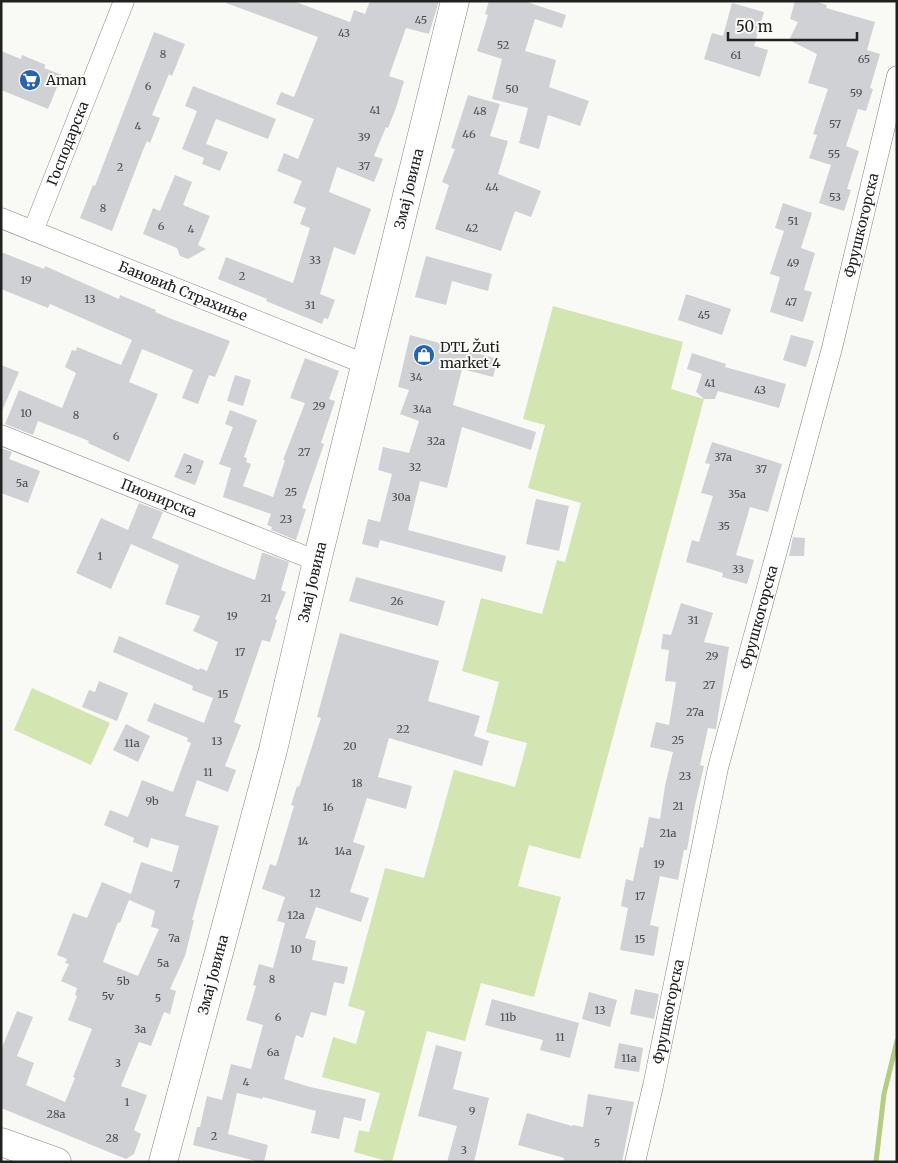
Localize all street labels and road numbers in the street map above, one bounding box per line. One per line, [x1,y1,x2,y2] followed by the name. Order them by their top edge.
[43,98,93,188] street label: Господарска
[390,146,427,231] street label: Змај Јовина
[840,171,883,279] street label: Фрушкогорска
[116,257,250,325] street label: Бановић Страхиње
[118,475,200,521] street label: Пионирска
[294,539,331,624] street label: Змај Јовина
[736,563,782,671] street label: Фрушкогорска
[194,932,232,1017] street label: Змај Јовина
[649,957,688,1066] street label: Фрушкогорска

